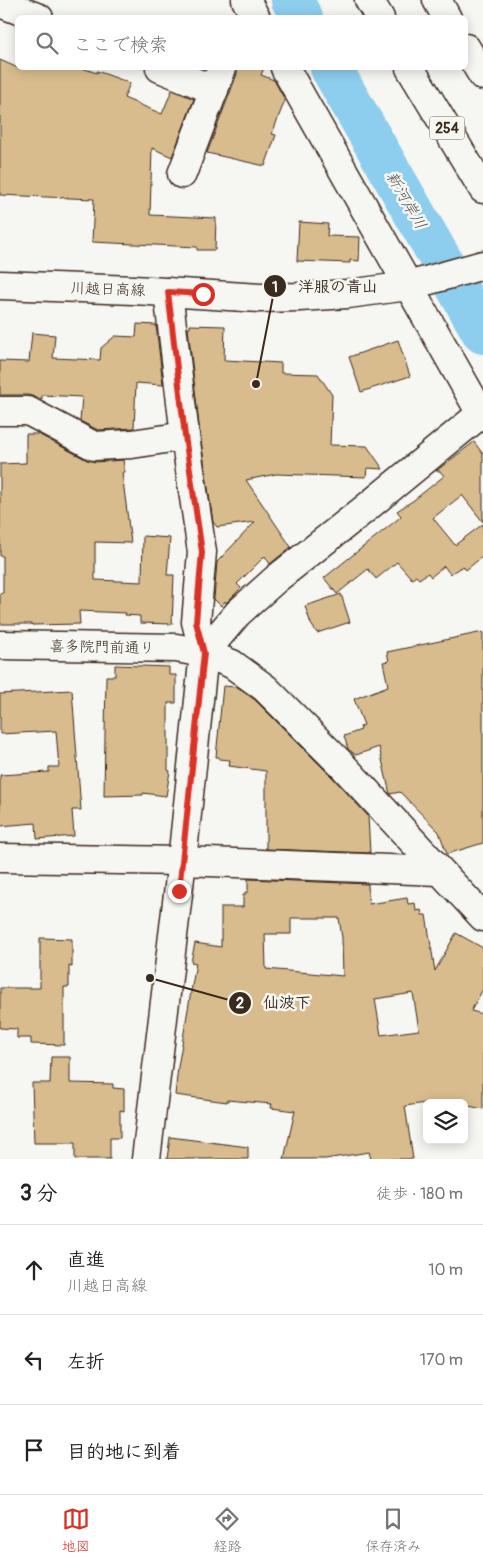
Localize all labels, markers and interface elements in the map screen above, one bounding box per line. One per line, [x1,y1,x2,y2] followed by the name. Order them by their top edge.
[15,15,468,70] search box
[33,29,61,57] icon: search
[73,33,168,57] text: ここで検索
[430,116,464,140] road number: 254
[381,168,431,233] water label: 新河岸川
[263,271,388,302] callout: 洋服の青山
[298,277,378,297] text: 洋服の青山
[272,278,278,297] text: 1
[70,279,146,300] street label: 川越日高線
[192,283,215,306] route start
[49,637,155,658] street label: 喜多院門前通り
[168,880,191,903] route end
[228,987,321,1018] callout: 仙波下
[263,993,311,1013] text: 仙波下
[236,994,244,1013] text: 2
[423,1099,468,1144] map controls
[423,1099,468,1144] button: layers
[20,1180,57,1207] text: 3 分
[376,1184,463,1204] text: 徒歩 · 180 m
[67,1248,105,1272] text: 直進
[20,1256,48,1284] icon: ahead
[428,1260,463,1280] text: 10 m
[67,1276,147,1296] text: 川越日高線
[20,1346,48,1374] icon: left
[67,1350,105,1374] text: 左折
[420,1350,463,1370] text: 170 m
[20,1436,48,1464] icon: arrive
[67,1440,181,1464] text: 目的地に到着
[62,1505,90,1555] tab: 地図
[213,1505,241,1555] tab: 経路
[365,1505,421,1555] tab: 保存済み

